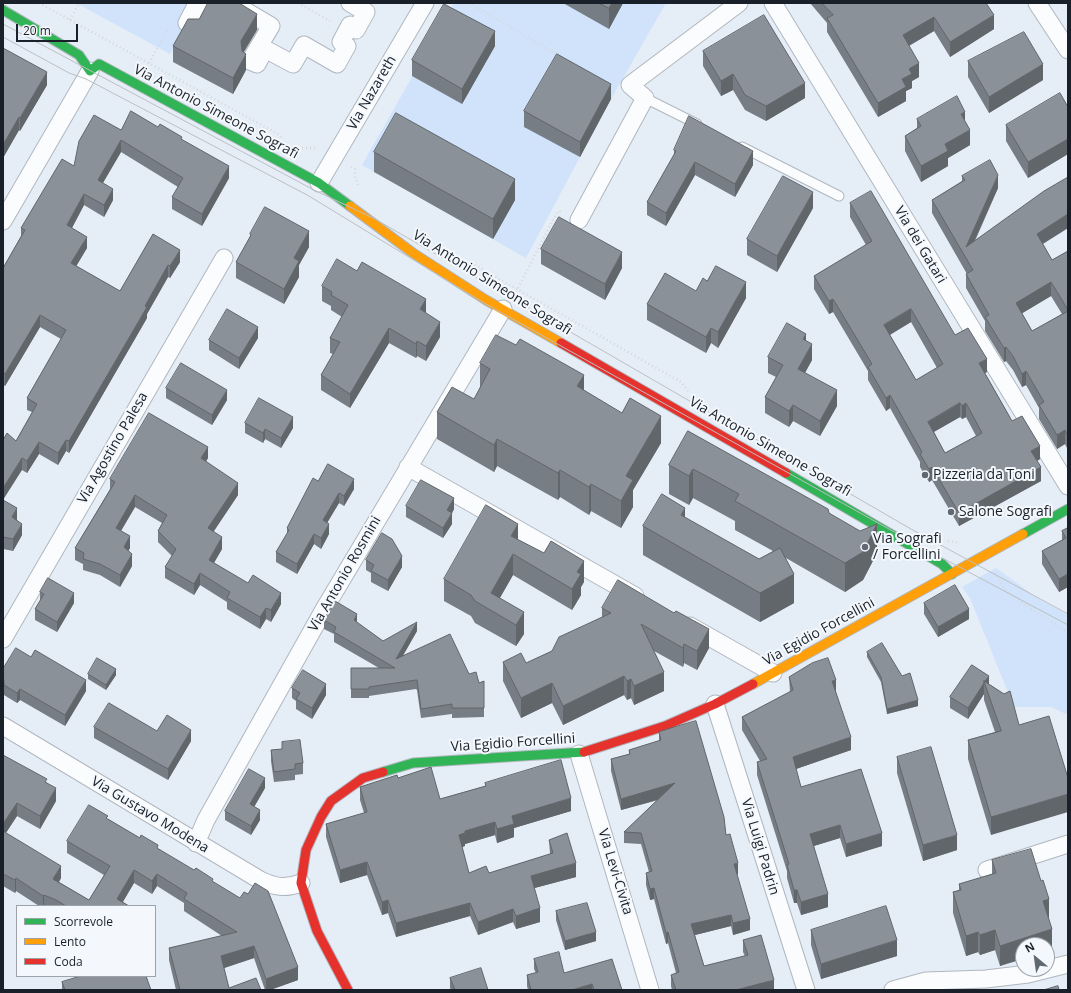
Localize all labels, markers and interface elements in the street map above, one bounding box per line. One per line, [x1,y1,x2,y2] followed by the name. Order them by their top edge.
[18,16,80,42] scale bar
[23,22,51,39] text: 20 m
[344,53,400,133] street label: Via Nazareth
[131,61,301,163] street label: Via Antonio Simeone Sografi
[890,203,950,287] street label: Via dei Gatari
[409,227,575,339] street label: Via Antonio Simeone Sografi
[74,389,152,507] street label: Via Agostino Palesa
[686,394,854,500] street label: Via Antonio Simeone Sografi
[933,467,1035,483] place label: Pizzeria da Toni
[920,470,930,480] marker: Pizzeria da Toni
[959,504,1052,520] place label: Salone Sografi
[946,507,956,517] marker: Salone Sografi
[305,513,385,635] street label: Via Antonio Rosmini
[873,531,942,564] place label: Via Sografi / Forcellini
[860,542,870,552] marker: Via Sografi / Forcellini
[760,594,878,670] street label: Via Egidio Forcellini
[450,730,576,756] street label: Via Egidio Forcellini
[88,773,212,857] street label: Via Gustavo Modena
[737,797,783,897] street label: Via Luigi Padrin
[594,827,636,917] street label: Via Levi-Civita
[16,905,156,977] legend
[54,913,113,930] text: Scorrevole
[54,933,86,950] text: Lento
[1015,937,1055,977] north arrow
[1022,938,1037,956] text: N
[54,953,83,970] text: Coda

